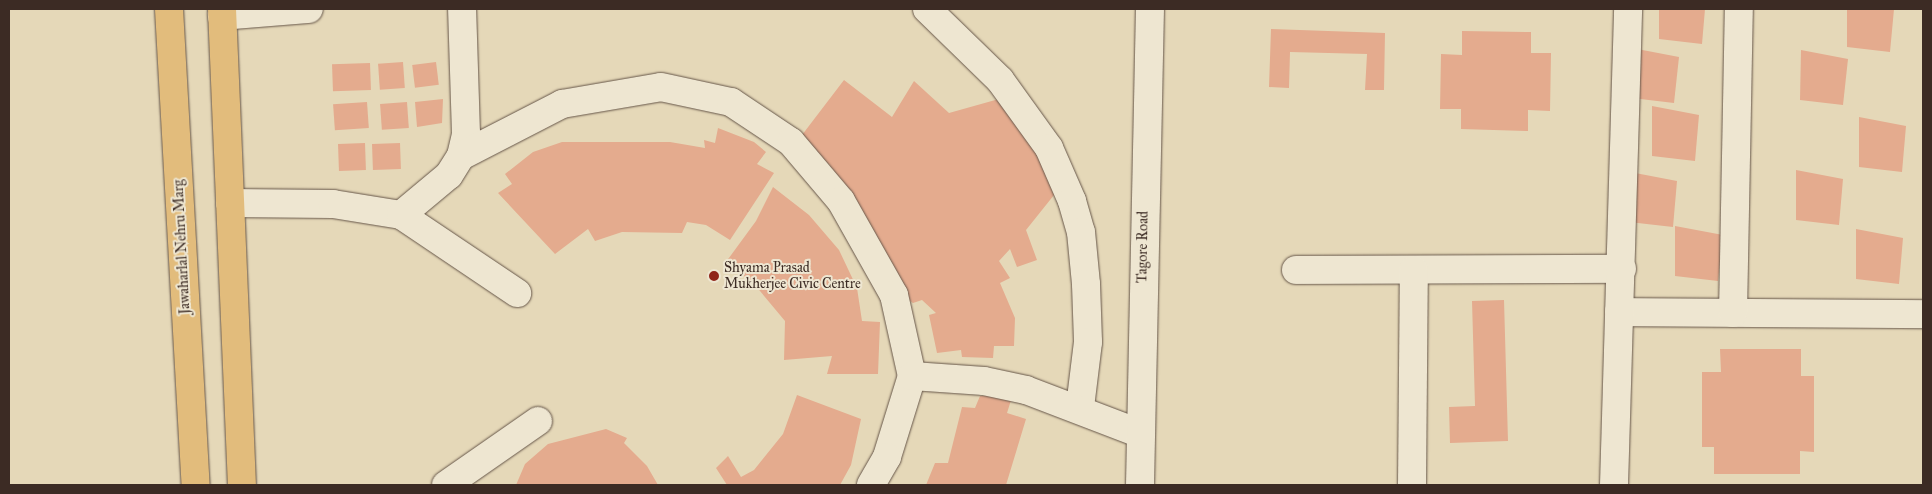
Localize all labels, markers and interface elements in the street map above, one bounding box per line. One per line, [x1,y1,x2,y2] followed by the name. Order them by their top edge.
[170,179,194,315] street label: Jawaharlal Nehru Marg
[1134,211,1152,283] street label: Tagore Road
[724,260,861,292] place label: Shyama Prasad Mukherjee Civic Centre
[708,270,720,282] marker: Shyama Prasad Mukherjee Civic Centre

